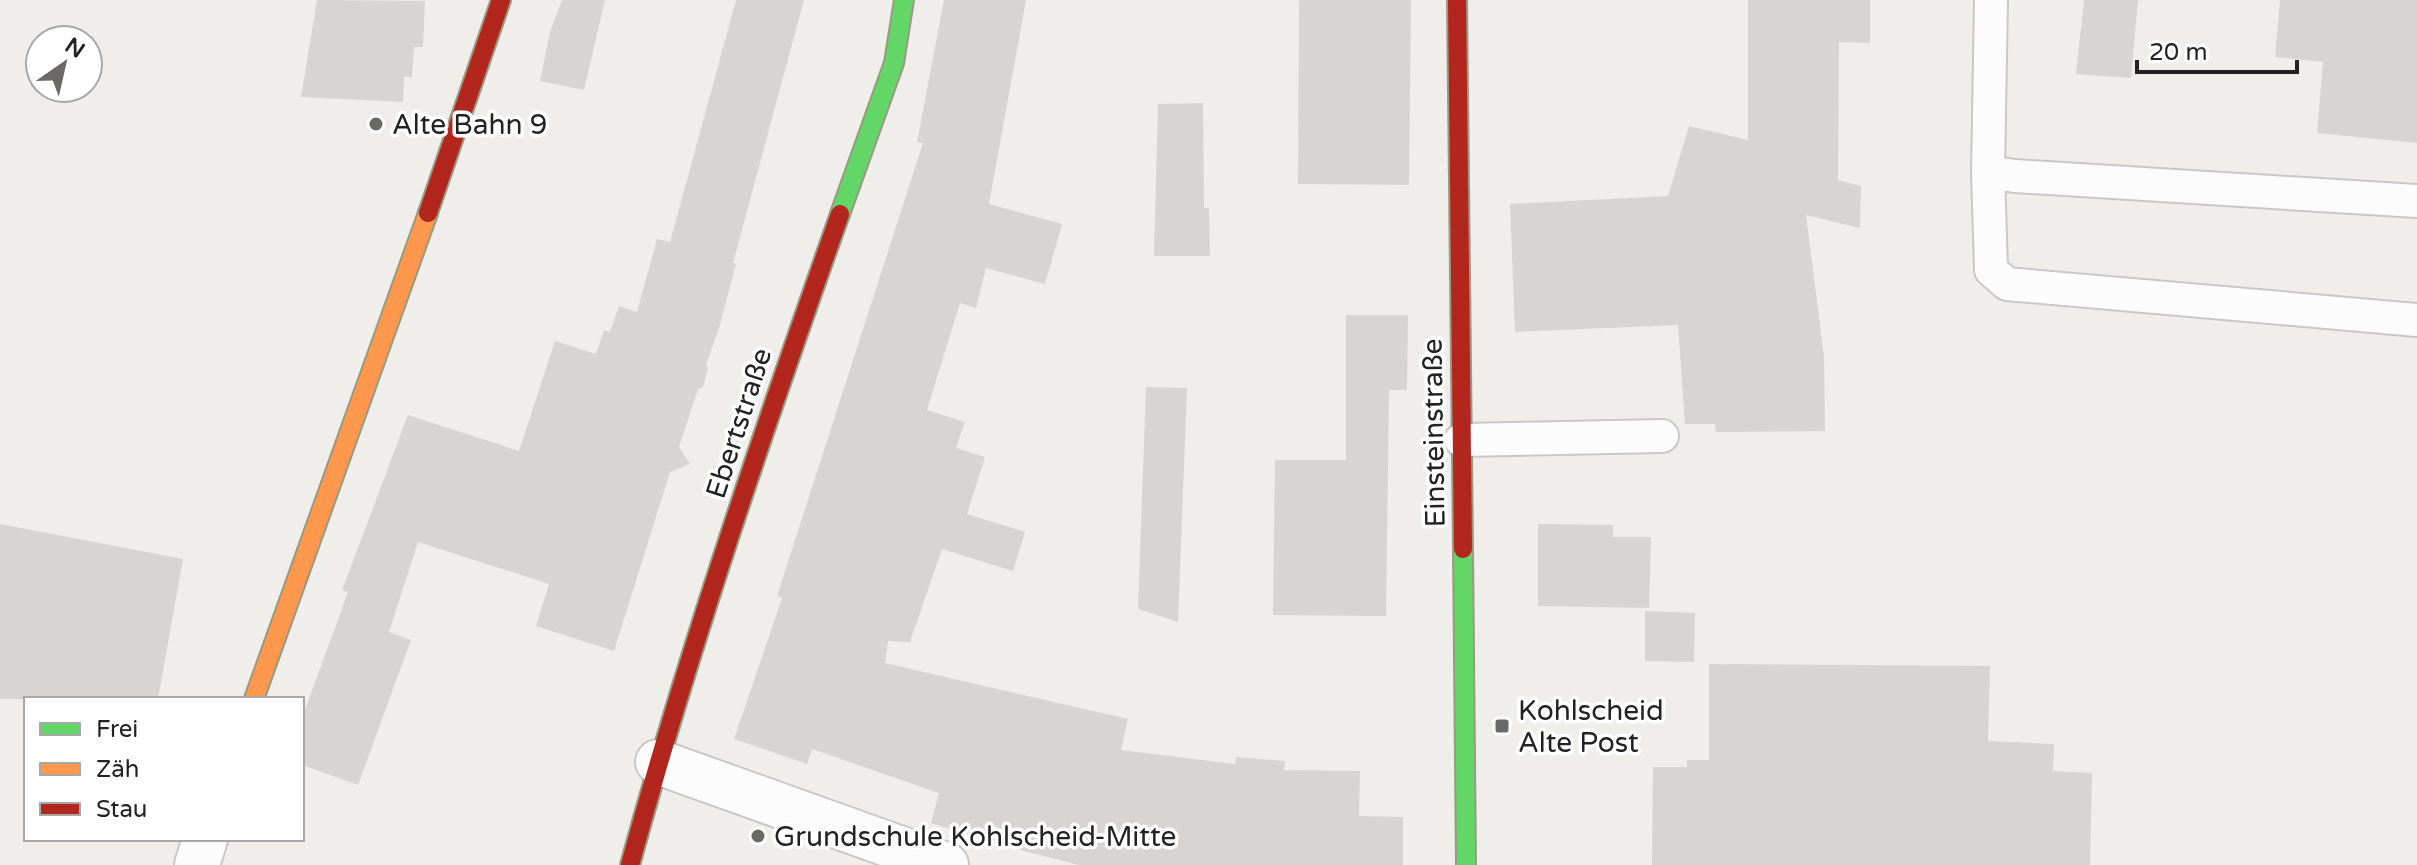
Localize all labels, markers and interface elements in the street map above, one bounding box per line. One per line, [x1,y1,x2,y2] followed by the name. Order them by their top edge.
[24,24,104,104] north arrow
[2137,24,2297,74] scale bar
[60,33,89,64] text: N
[2149,38,2207,67] text: 20 m
[392,108,547,142] place label: Alte Bahn 9
[367,115,385,133] marker: Alte Bahn 9
[1415,338,1453,528] street label: Einsteinstraße
[699,344,779,503] street label: Ebertstraße
[1518,694,1664,760] place label: Kohlscheid Alte Post
[24,697,304,841] legend
[96,715,138,744] text: Frei
[1493,717,1511,735] marker: Kohlscheid Alte Post
[96,755,139,784] text: Zäh
[96,795,147,824] text: Stau
[774,820,1176,854] place label: Grundschule Kohlscheid-Mitte
[749,827,767,845] marker: Grundschule Kohlscheid-Mitte

